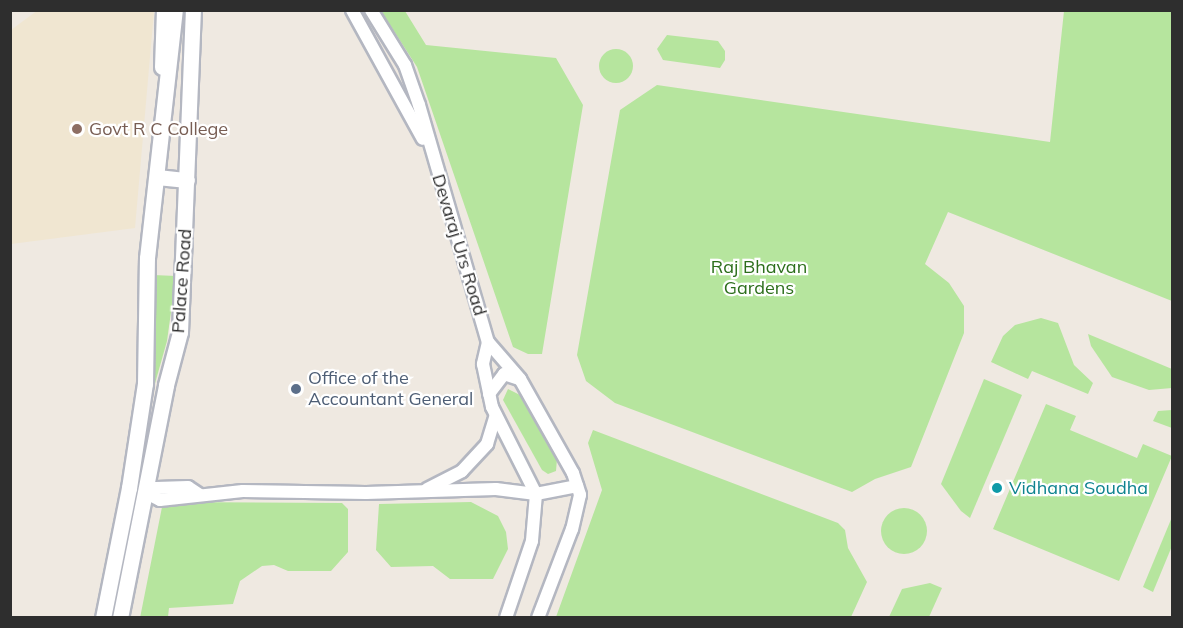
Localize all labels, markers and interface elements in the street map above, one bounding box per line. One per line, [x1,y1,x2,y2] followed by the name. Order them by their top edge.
[89,118,228,140] place label: Govt R C College
[70,122,84,136] marker: Govt R C College
[427,172,491,318] street label: Devaraj Urs Road
[168,228,196,334] street label: Palace Road
[711,257,807,300] park label: Raj Bhavan Gardens
[308,368,473,410] place label: Office of the Accountant General
[289,382,303,396] marker: Office of the Accountant General
[1009,477,1148,499] place label: Vidhana Soudha
[990,481,1004,495] marker: Vidhana Soudha

